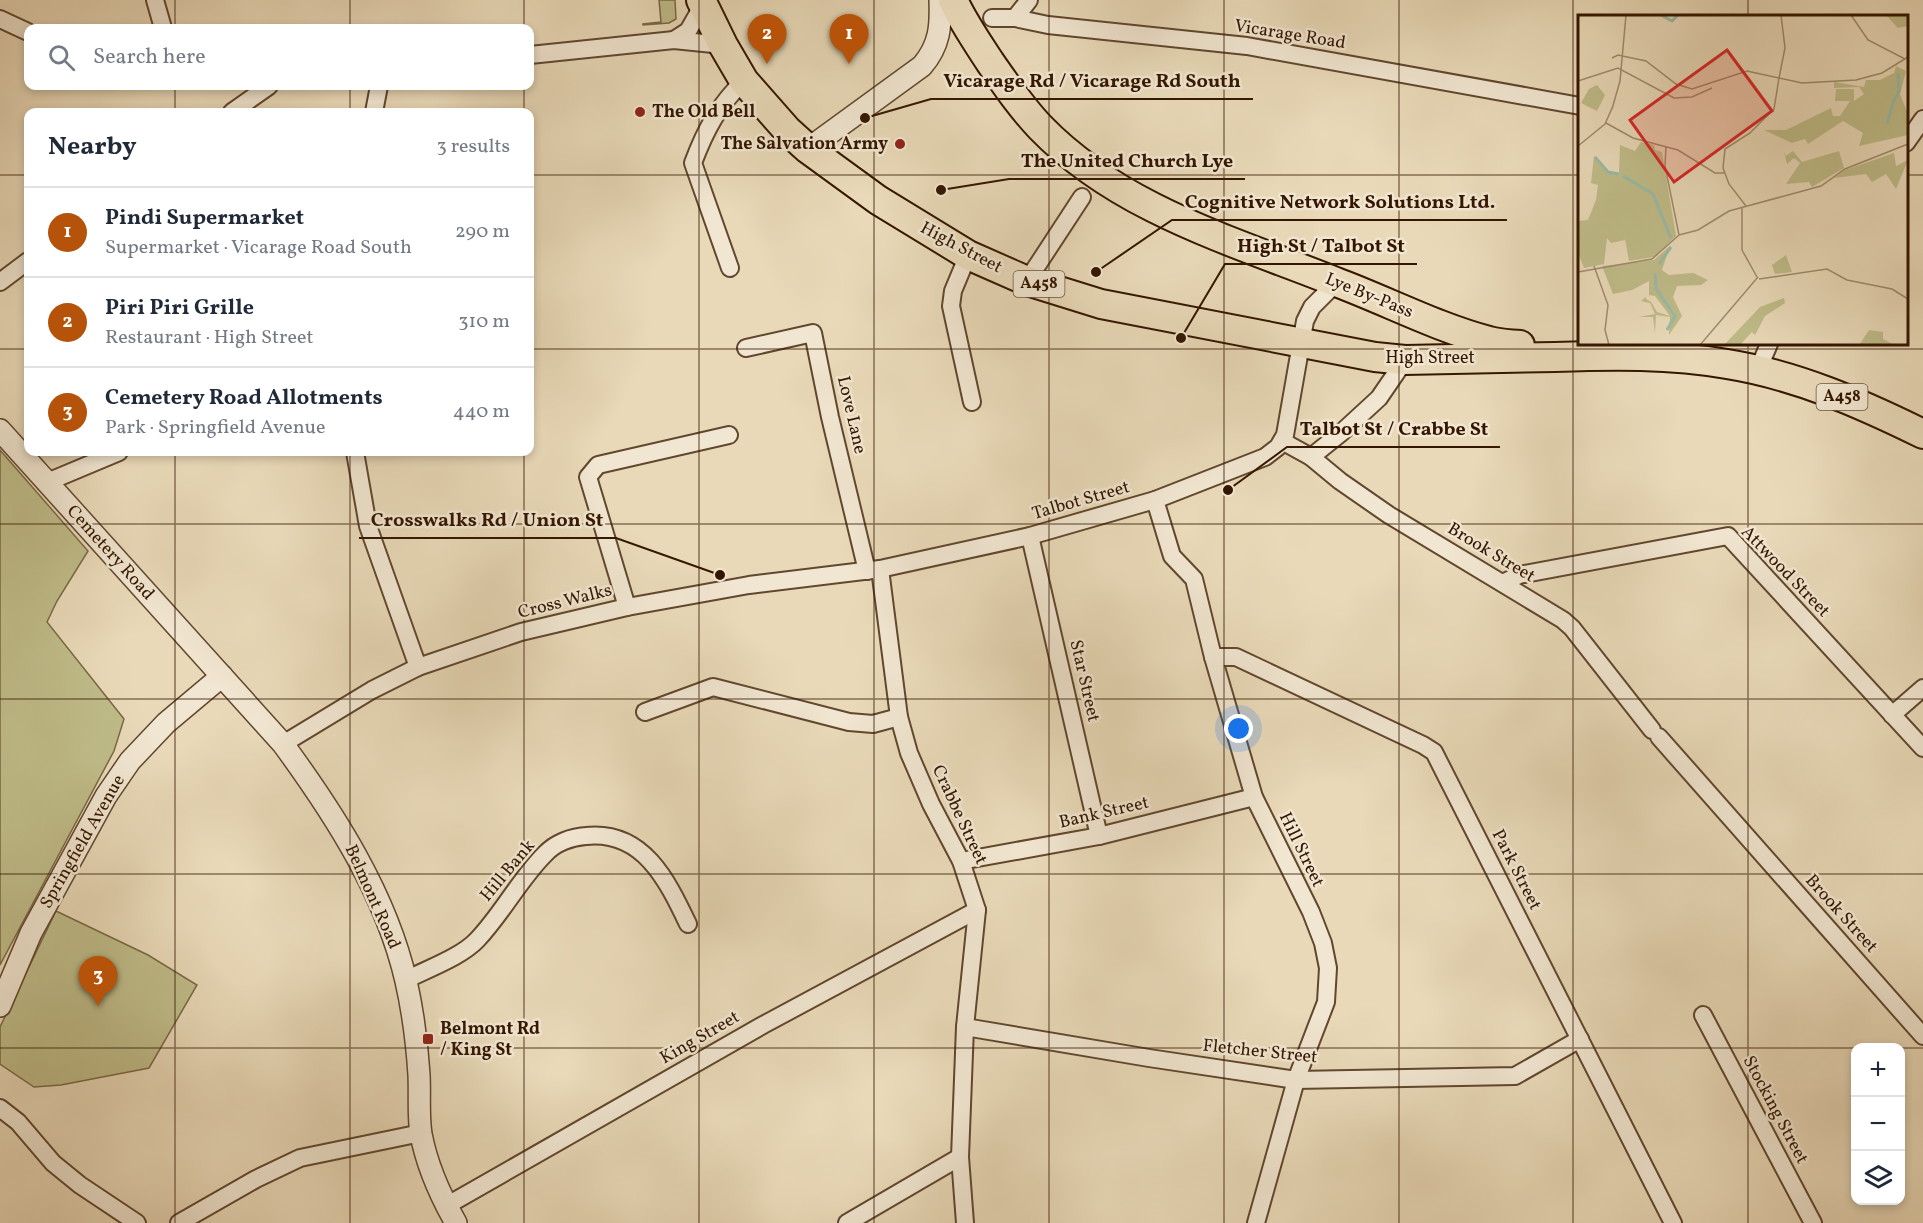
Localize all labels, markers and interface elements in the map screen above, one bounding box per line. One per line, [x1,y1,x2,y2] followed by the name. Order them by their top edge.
[748,14,786,64] pin: 2
[830,14,868,64] pin: 1
[1233,14,1347,56] street label: Vicarage Road
[1578,15,1908,345] inset map
[24,24,534,90] search box
[45,41,78,74] icon: search
[93,42,206,73] text: Search here
[931,61,1253,99] callout: Vicarage Rd / Vicarage Rd South
[943,68,1241,96] text: Vicarage Rd / Vicarage Rd South
[652,100,755,125] place label: The Old Bell
[633,105,647,119] marker: The Old Bell
[48,129,137,165] text: Nearby
[720,132,888,157] place label: The Salvation Army
[436,133,510,161] text: 3 results
[893,137,907,151] marker: The Salvation Army
[1009,141,1245,179] callout: The United Church Lye
[1021,148,1233,176] text: The United Church Lye
[1172,182,1507,220] callout: Cognitive Network Solutions Ltd.
[1185,189,1495,217] text: Cognitive Network Solutions Ltd.
[105,203,304,234] text: Pindi Supermarket
[916,216,1006,280] street label: High Street
[63,218,72,246] text: 1
[455,218,510,246] text: 290 m
[1225,226,1417,264] callout: High St / Talbot St
[1237,233,1405,261] text: High St / Talbot St
[105,234,412,262] text: Supermarket · Vicarage Road South
[1321,267,1417,325] street label: Lye By-Pass
[1014,271,1064,297] road number: A458
[105,293,254,324] text: Piri Piri Grille
[62,308,73,336] text: 2
[458,308,510,336] text: 310 m
[105,324,313,352] text: Restaurant · High Street
[1385,346,1475,371] street label: High Street
[830,374,872,456] street label: Love Lane
[105,383,383,414] text: Cemetery Road Allotments
[1816,384,1868,410] road number: A458
[62,398,73,426] text: 3
[453,398,510,426] text: 440 m
[1287,409,1500,447] callout: Talbot St / Crabbe St
[105,414,326,442] text: Park · Springfield Avenue
[1300,416,1489,444] text: Talbot St / Crabbe St
[1029,475,1133,527] street label: Talbot Street
[60,500,160,606] street label: Cemetery Road
[359,500,616,538] callout: Crosswalks Rd / Union St
[371,507,604,535] text: Crosswalks Rd / Union St
[1442,517,1540,589] street label: Brook Street
[1735,521,1835,623] street label: Attwood Street
[515,578,615,626] street label: Cross Walks
[1062,637,1106,725] street label: Star Street
[1224,714,1253,743] your location
[925,761,993,869] street label: Crabbe Street
[34,770,132,914] street label: Springfield Avenue
[1057,791,1151,835] street label: Bank Street
[1272,808,1330,892] street label: Hill Street
[1485,825,1547,915] street label: Park Street
[475,834,542,907] street label: Hill Bank
[338,841,406,953] street label: Belmont Road
[1799,869,1883,959] street label: Brook Street
[78,956,118,1006] pin: 3
[655,1005,745,1071] street label: King Street
[440,1017,540,1063] place label: Belmont Rd / King St
[421,1032,435,1046] marker: Belmont Rd / King St
[1201,1034,1319,1070] street label: Fletcher Street
[1851,1043,1905,1205] map controls
[1851,1043,1905,1097] button: +
[1736,1052,1814,1168] street label: Stocking Street
[1851,1097,1905,1151] button: −
[1851,1151,1905,1205] button: layers

